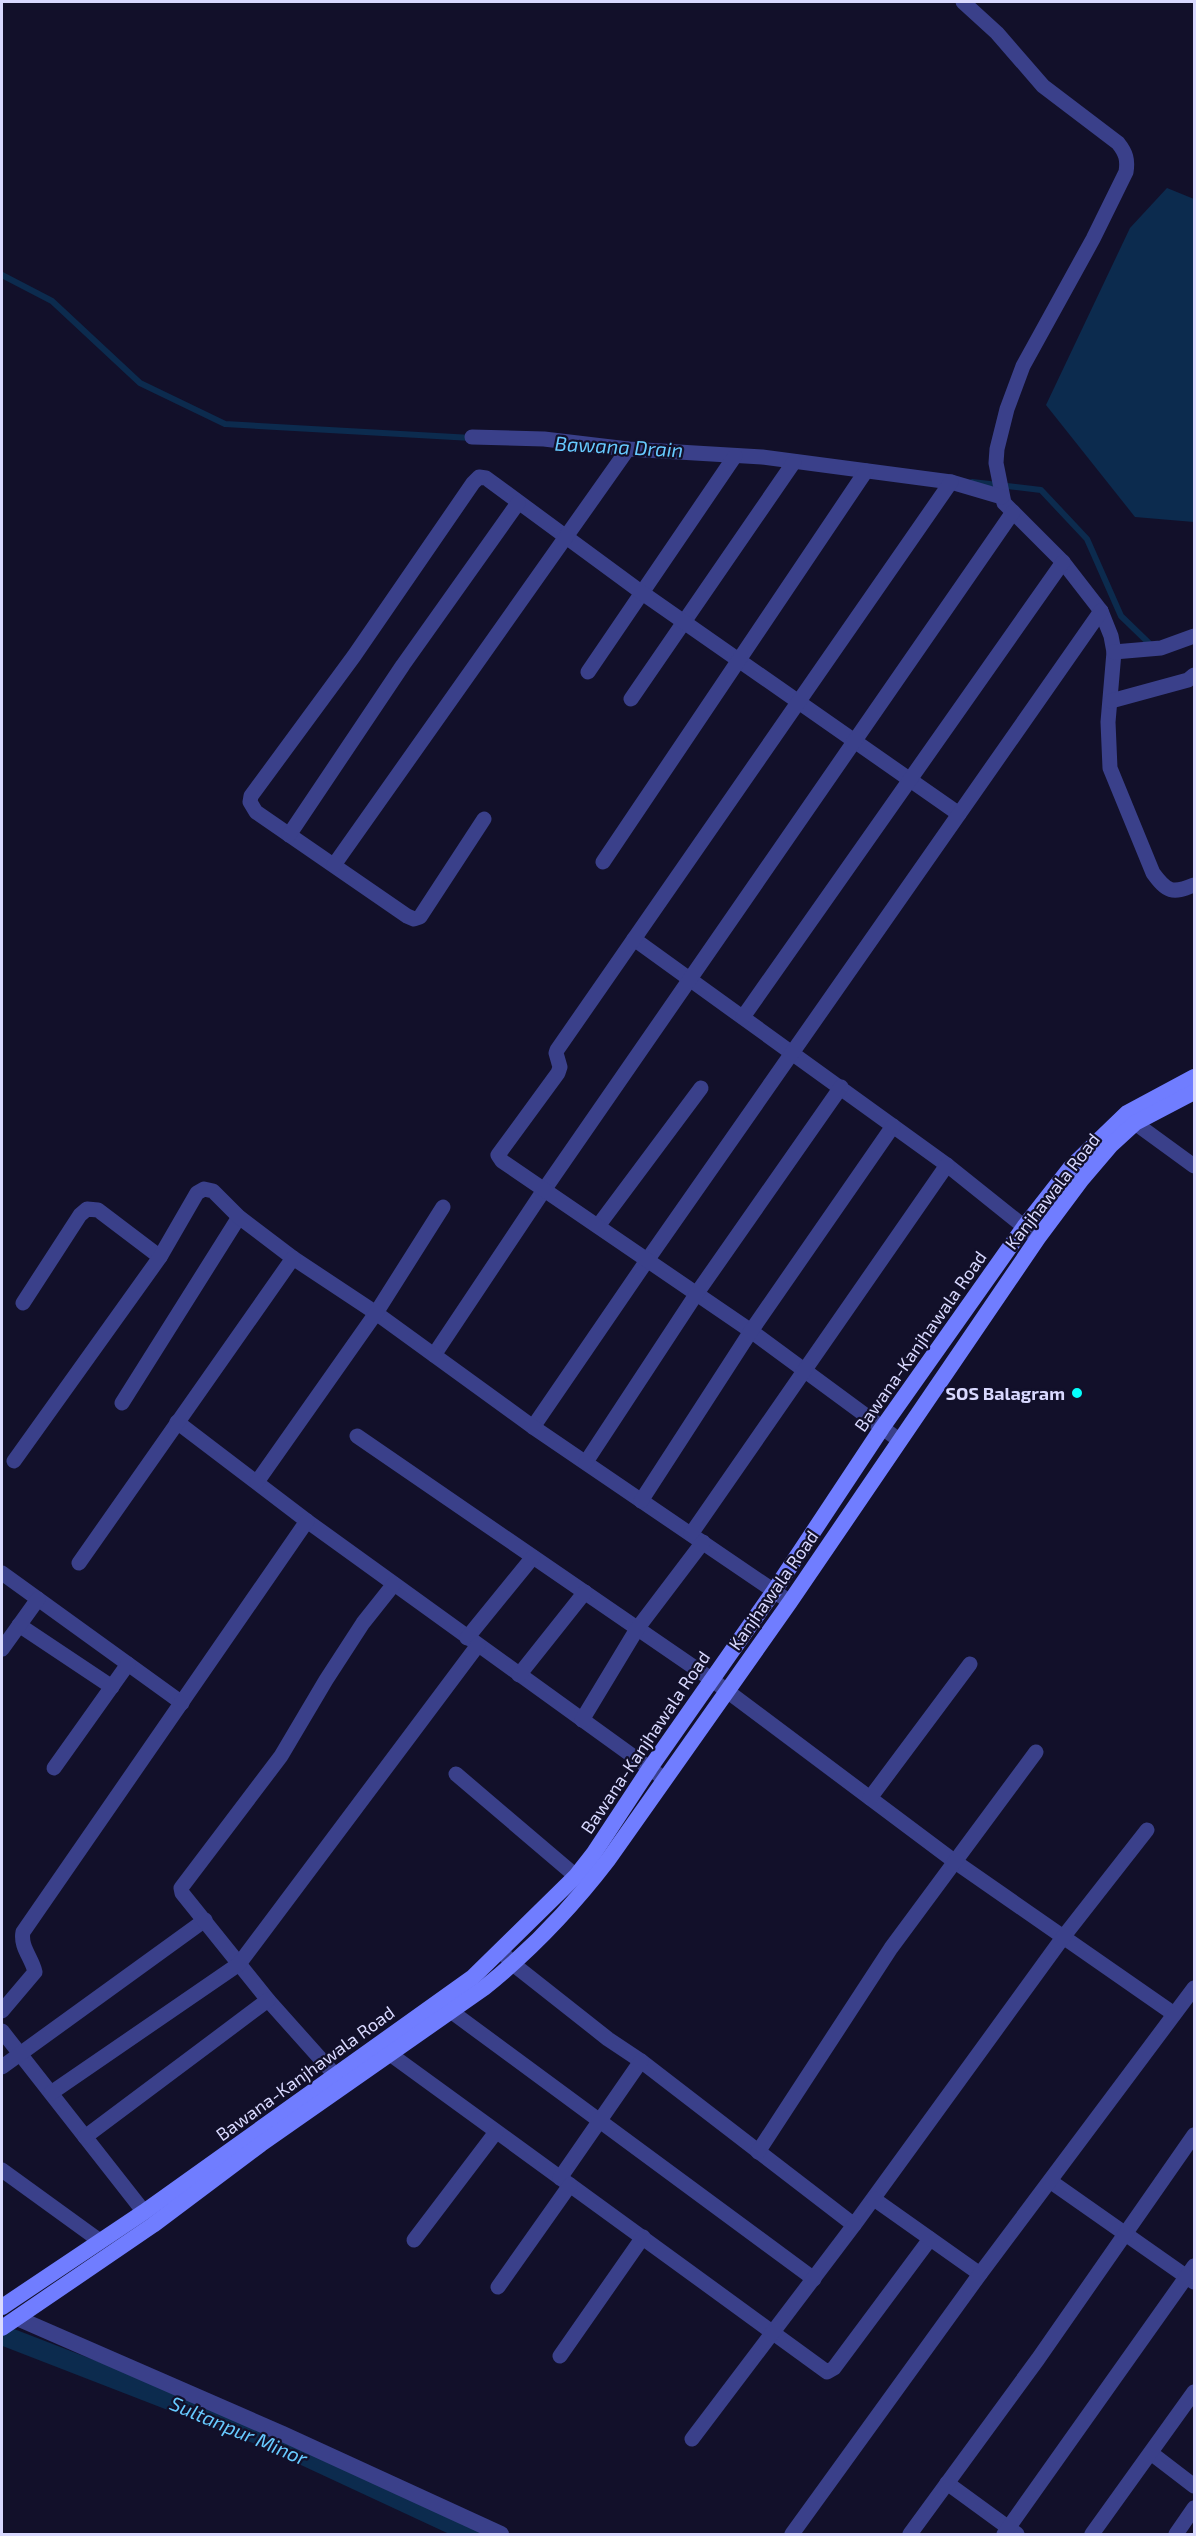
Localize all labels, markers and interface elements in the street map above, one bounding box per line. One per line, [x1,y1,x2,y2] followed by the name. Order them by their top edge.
[554,431,684,461] water label: Bawana Drain
[1000,1129,1104,1253] street label: Kanjhawala Road
[849,1247,991,1435] street label: Bawana-Kanjhawala Road
[945,1382,1065,1404] place label: SOS Balagram
[1070,1386,1084,1400] marker: SOS Balagram
[723,1526,823,1654] street label: Kanjhawala Road
[576,1647,714,1837] street label: Bawana-Kanjhawala Road
[211,2001,399,2145] street label: Bawana-Kanjhawala Road
[167,2390,312,2470] water label: Sultanpur Minor

